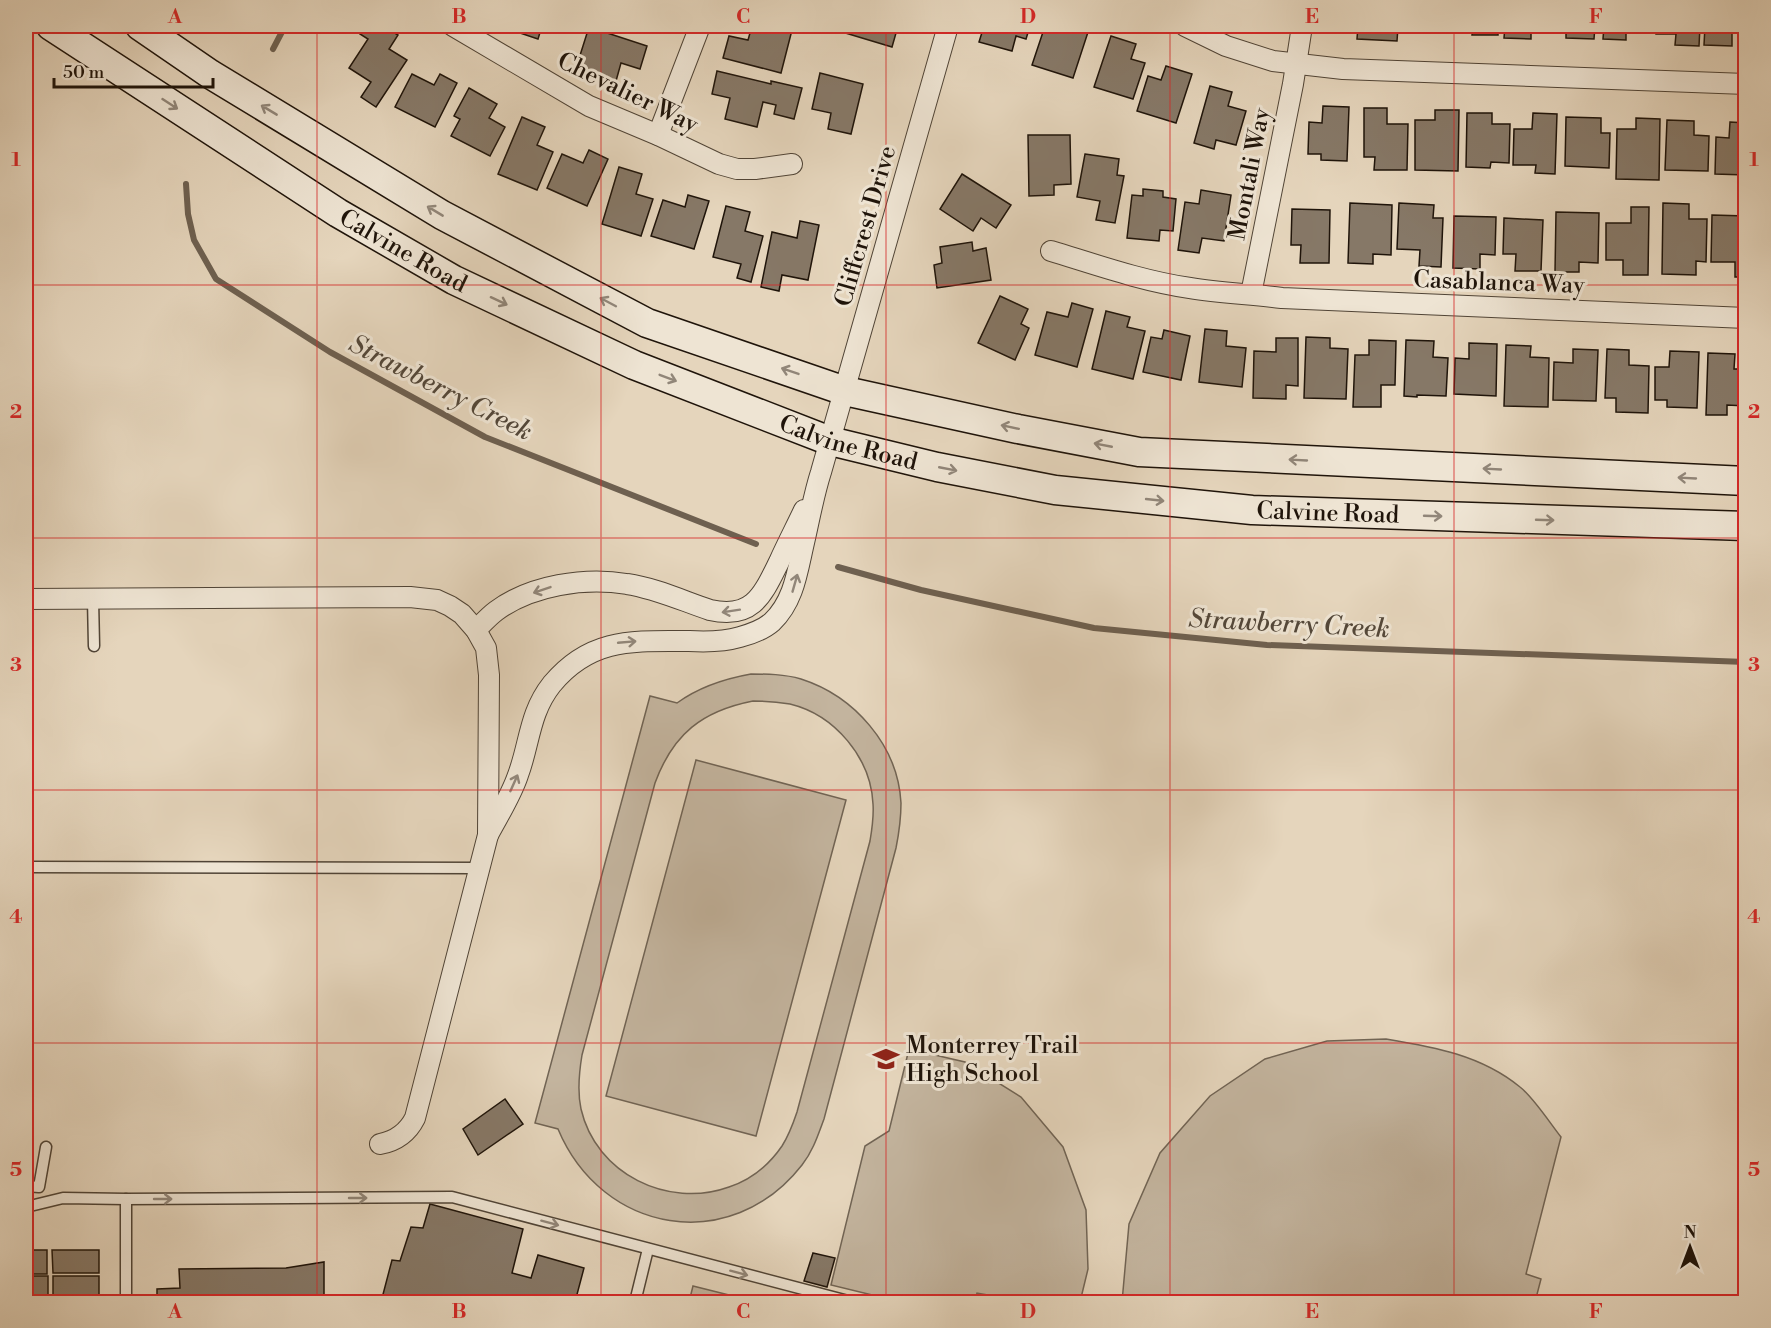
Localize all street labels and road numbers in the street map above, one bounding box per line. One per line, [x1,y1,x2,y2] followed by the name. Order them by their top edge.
[552,46,703,140] street label: Chevalier Way
[1222,105,1278,243] street label: Montali Way
[829,142,903,310] street label: Cliffcrest Drive
[333,203,472,300] street label: Calvine Road
[1413,265,1586,301] street label: Casablanca Way
[775,409,921,478] street label: Calvine Road
[1256,496,1400,531] street label: Calvine Road

